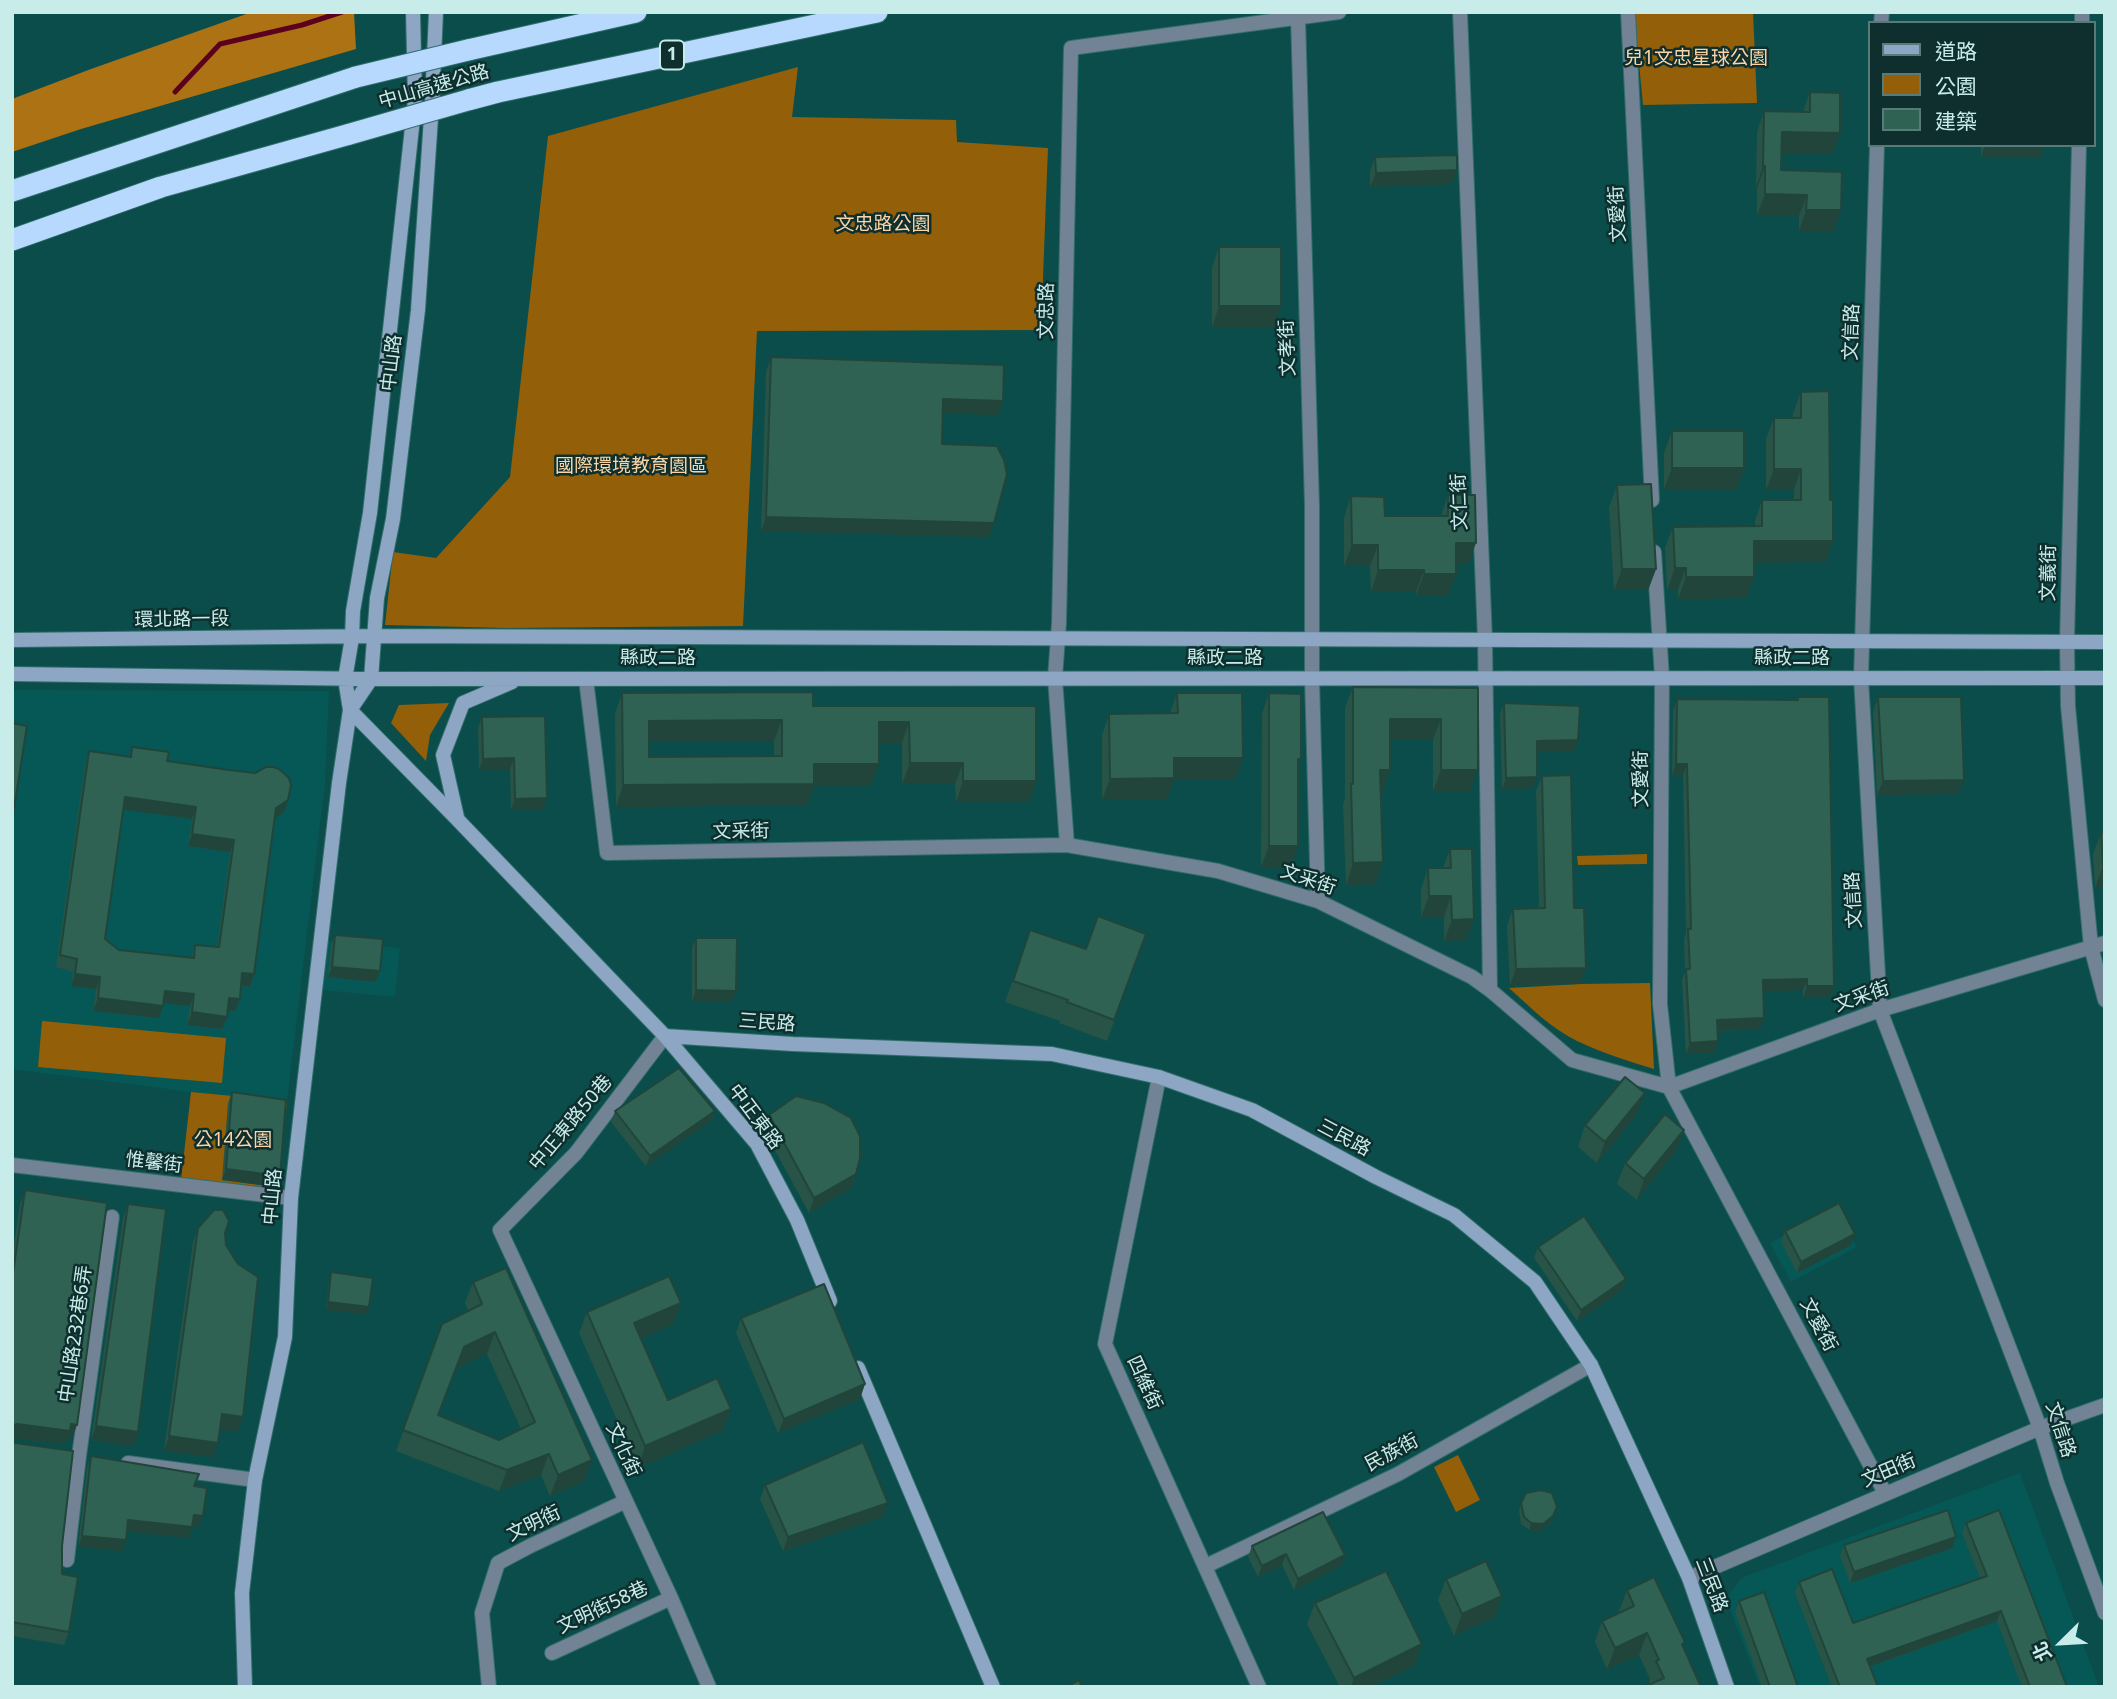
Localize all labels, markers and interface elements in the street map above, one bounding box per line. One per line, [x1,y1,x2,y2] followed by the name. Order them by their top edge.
[1868,21,2096,147] legend
[1935,37,1977,65] text: 道路
[660,40,684,70] road number: 1
[1624,48,1768,70] park label: 兒1文忠星球公園
[376,60,492,114] street label: 中山高速公路
[1935,72,1977,100] text: 公園
[1935,107,1977,135] text: 建築
[1605,185,1631,243] street label: 文愛街
[836,214,930,236] park label: 文忠路公園
[1035,282,1059,340] street label: 文忠路
[1840,303,1864,361] street label: 文信路
[1276,319,1300,377] street label: 文孝街
[377,333,407,393] street label: 中山路
[555,456,707,478] park label: 國際環境教育園區
[1448,473,1472,531] street label: 文仁街
[2037,544,2061,602] street label: 文義街
[134,608,230,632] street label: 環北路一段
[620,648,696,670] street label: 縣政二路
[1187,648,1263,670] street label: 縣政二路
[1754,648,1830,670] street label: 縣政二路
[1631,751,1653,807] street label: 文愛街
[712,820,770,844] street label: 文采街
[1277,860,1339,900] street label: 文采街
[1841,871,1867,929] street label: 文信路
[1831,977,1893,1017] street label: 文采街
[738,1010,796,1036] street label: 三民路
[525,1071,617,1175] street label: 中正東路50巷
[723,1080,787,1154] street label: 中正東路
[1313,1115,1375,1161] street label: 三民路
[194,1130,272,1152] park label: 公14公園
[124,1148,184,1178] street label: 惟馨街
[259,1168,287,1226] street label: 中山路
[55,1264,97,1404] street label: 中山路232巷6弄
[1795,1294,1841,1356] street label: 文愛街
[1122,1352,1166,1414] street label: 四維街
[2040,1399,2080,1461] street label: 文信路
[601,1419,645,1481] street label: 文化街
[1361,1430,1423,1476] street label: 民族街
[1858,1449,1920,1493] street label: 文田街
[503,1501,565,1547] street label: 文明街
[1690,1554,1732,1616] street label: 三民路
[554,1577,652,1639] street label: 文明街58巷
[2026,1608,2096,1678] north arrow
[2026,1638,2058,1666] text: 北

